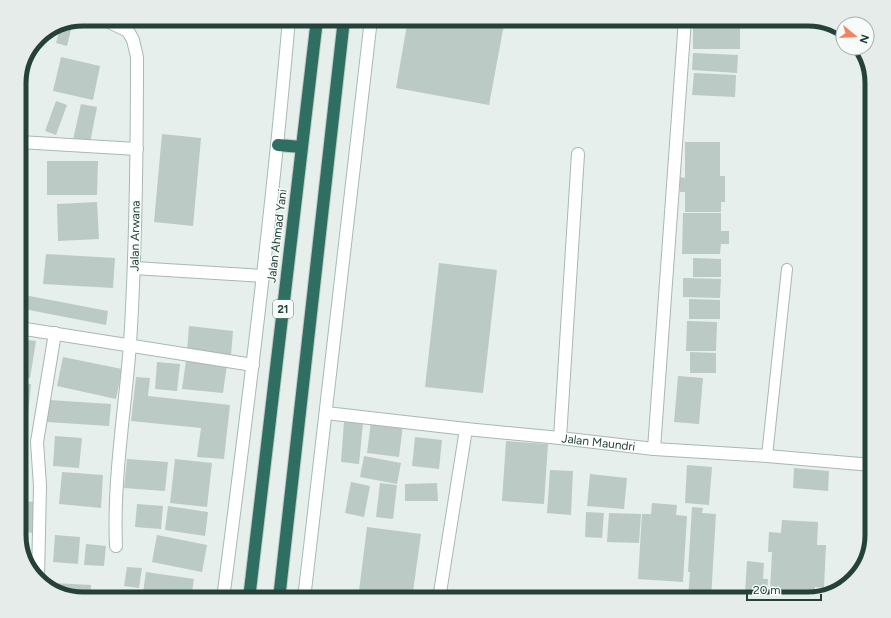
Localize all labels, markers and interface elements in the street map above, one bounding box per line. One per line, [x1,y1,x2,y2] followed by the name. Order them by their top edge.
[835,16,875,56] north arrow
[857,33,872,45] text: N
[264,188,290,284] street label: Jalan Ahmad Yani
[127,200,143,272] street label: Jalan Arwana
[273,300,293,318] road number: 21
[561,431,636,454] street label: Jalan Maundri
[747,576,821,602] scale bar
[753,583,781,597] text: 20 m

